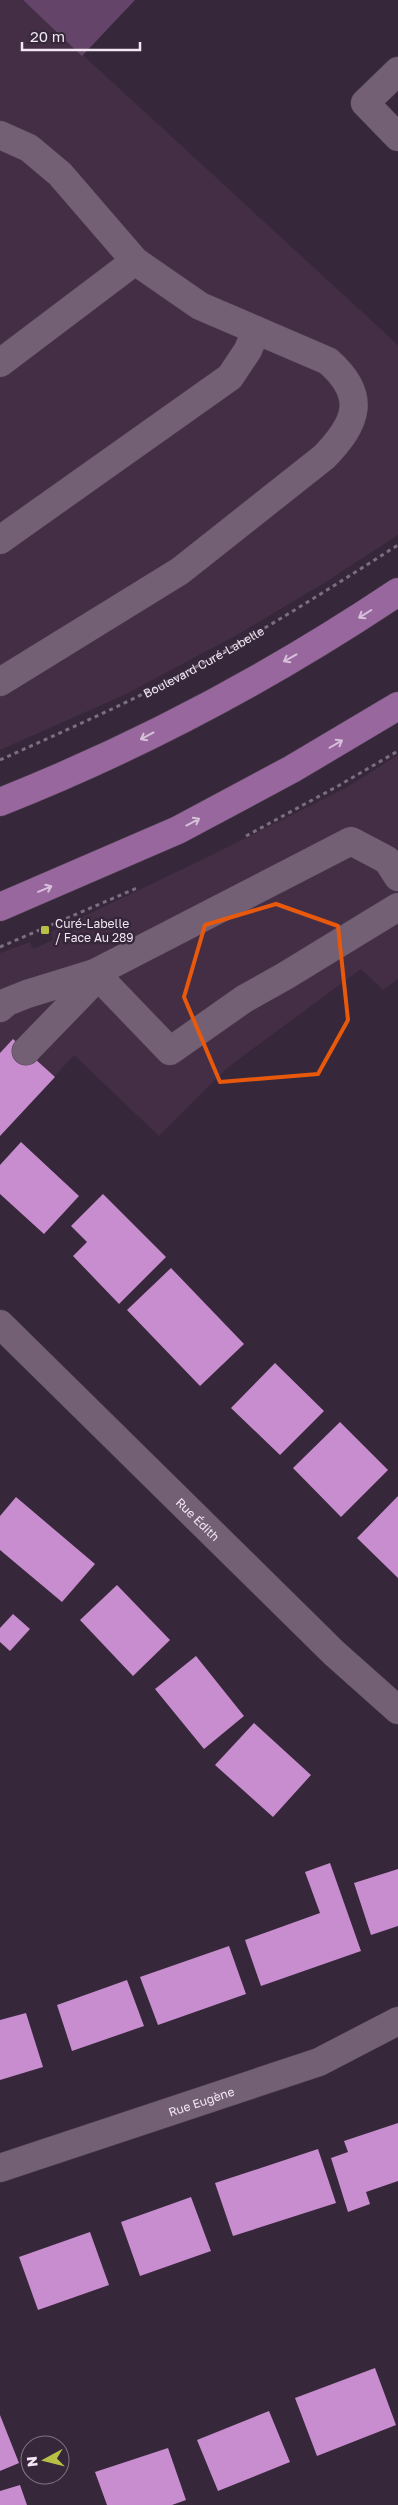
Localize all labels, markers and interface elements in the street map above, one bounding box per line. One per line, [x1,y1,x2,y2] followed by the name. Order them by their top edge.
[22,20,140,52] scale bar
[30,27,65,45] text: 20 m
[359,609,373,619] one-way arrow
[140,623,266,700] street label: Boulevard Curé-Labelle
[282,653,297,663] one-way arrow
[140,732,155,741] one-way arrow
[328,738,342,748] one-way arrow
[185,817,200,826] one-way arrow
[37,883,52,893] one-way arrow
[55,916,134,945] place label: Curé-Labelle / Face Au 289
[39,924,51,936] marker: Curé-Labelle / Face Au 289
[173,1494,223,1544] street label: Rue Édith
[166,2083,236,2119] street label: Rue Eugène
[20,2435,70,2485] north arrow
[23,2455,41,2468] text: N

